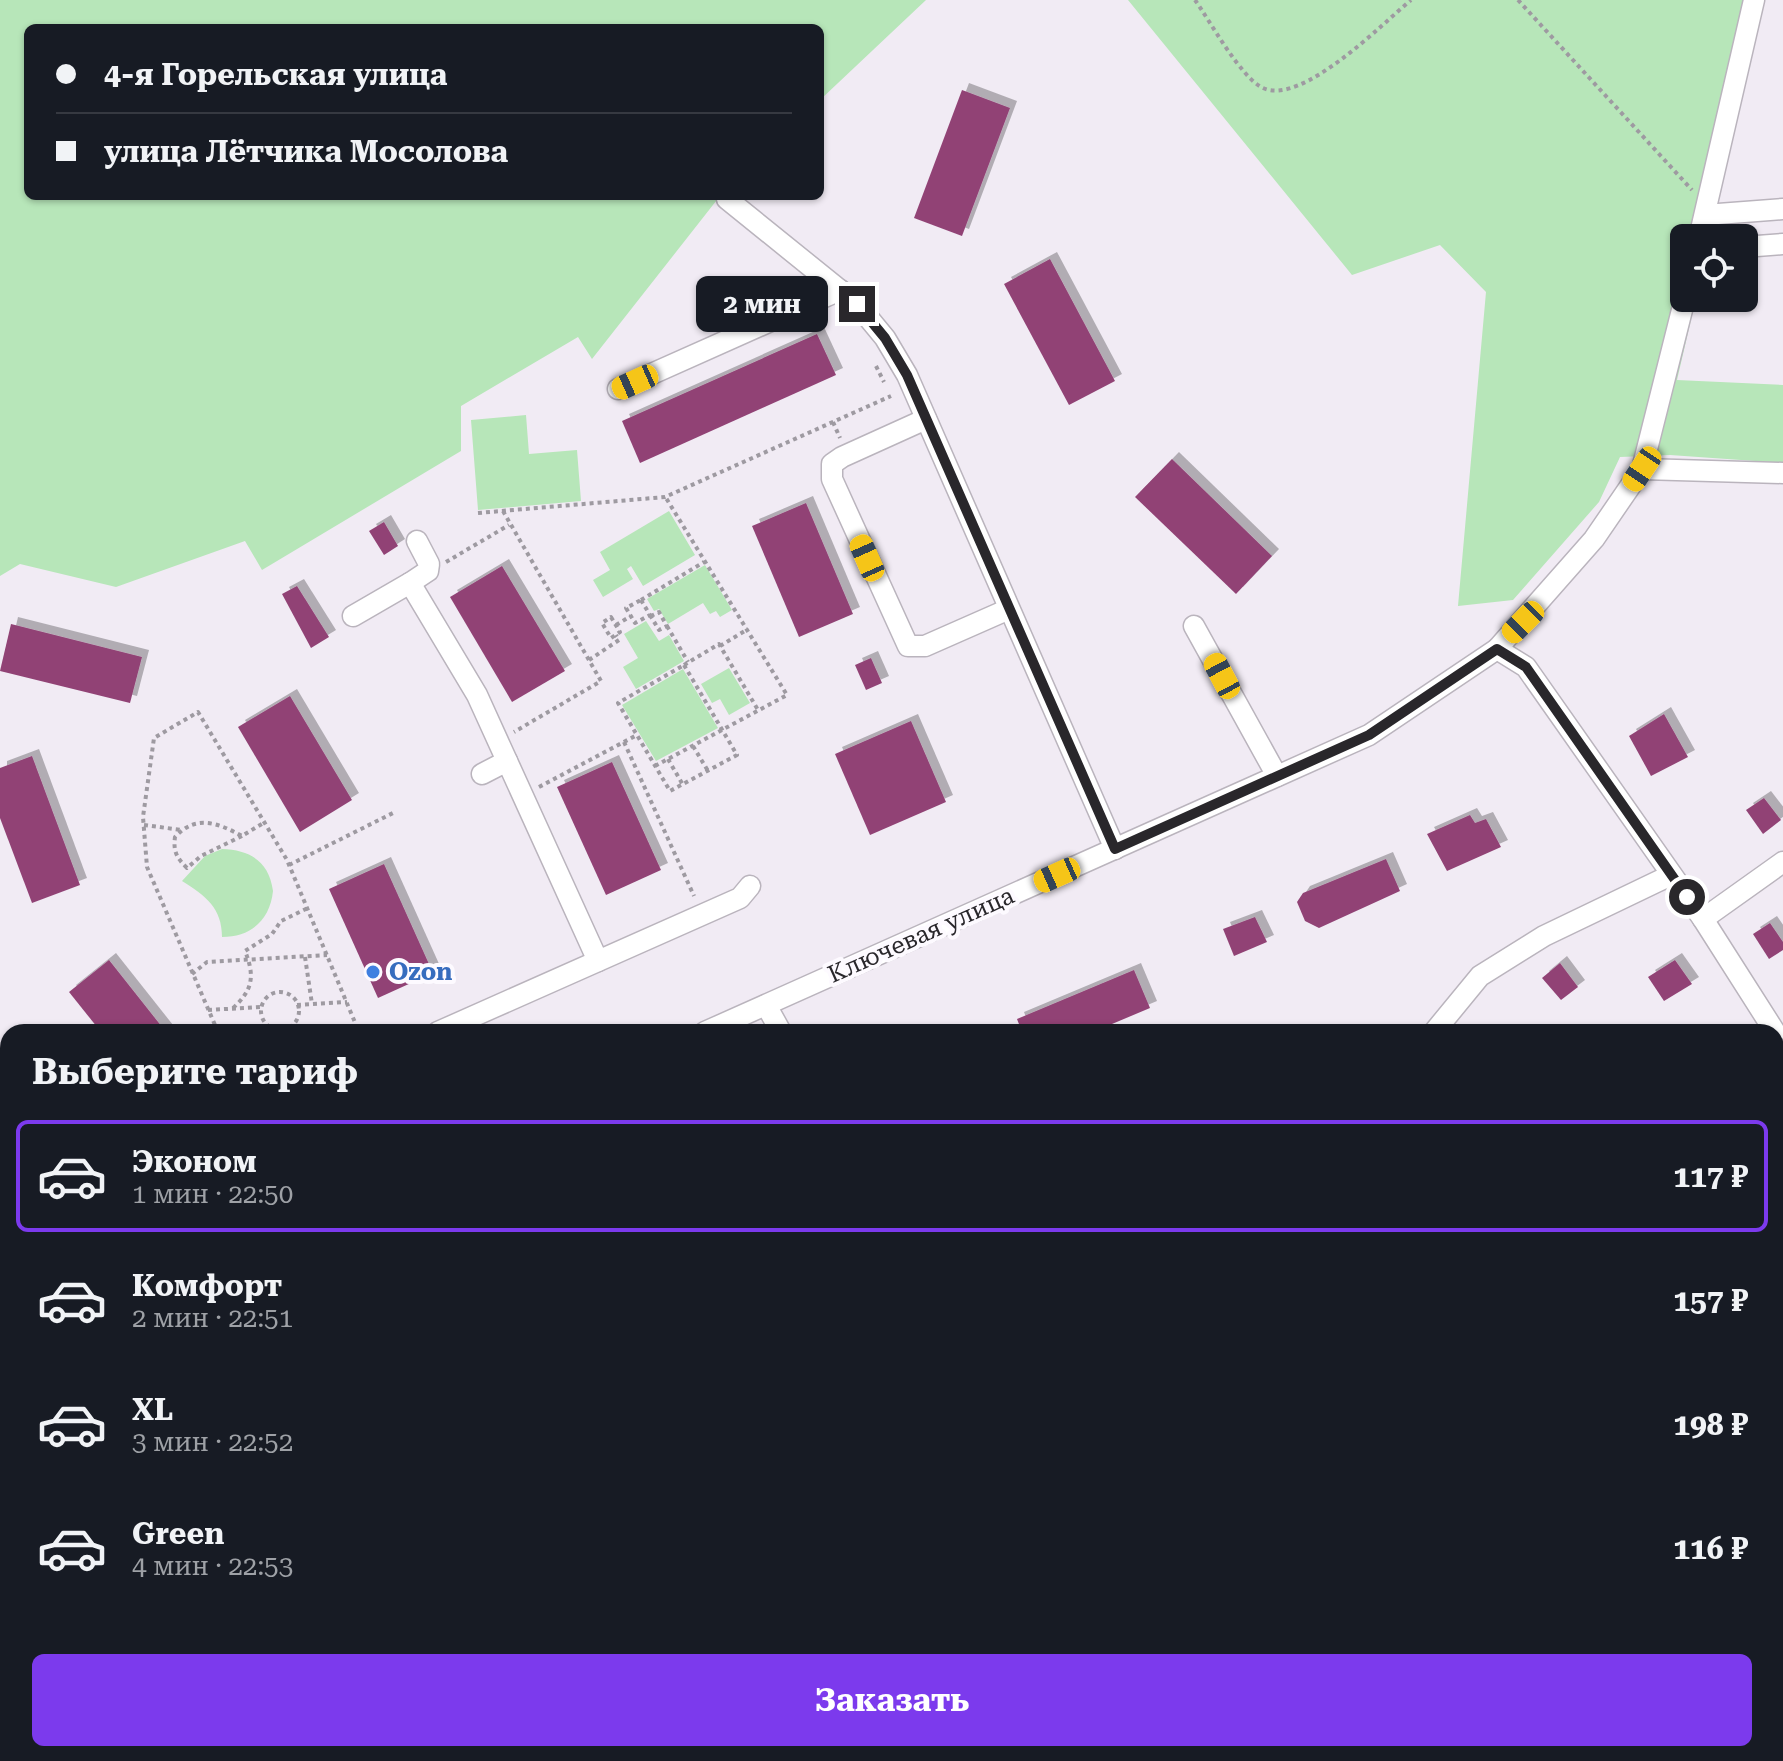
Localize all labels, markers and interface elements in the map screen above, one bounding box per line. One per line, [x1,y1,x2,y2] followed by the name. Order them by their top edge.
[104,57,447,92] text: 4-я Горельская улица
[104,134,508,169] text: улица Лётчика Мосолова
[1670,224,1758,312] map controls
[1670,224,1758,312] button: locate
[697,276,829,332] callout: 2 мин
[839,286,875,322] route end
[723,289,801,319] text: 2 мин
[608,361,662,403] car
[1619,442,1665,496] car
[846,531,888,585] car
[1498,597,1548,647] car
[1200,649,1244,703] car
[1030,854,1084,896] car
[1669,879,1705,915] route start
[824,881,1018,989] street label: Ключевая улица
[389,958,452,986] place label: Ozon
[364,963,382,981] marker: Ozon
[32,1051,358,1093] text: Выберите тариф
[36,1140,108,1212] icon: car
[132,1144,257,1179] text: Эконом
[1673,1159,1748,1194] text: 117 ₽
[132,1179,293,1209] text: 1 мин · 22:50
[36,1264,108,1336] icon: car
[132,1268,282,1303] text: Комфорт
[1673,1283,1748,1318] text: 157 ₽
[132,1303,293,1333] text: 2 мин · 22:51
[36,1388,108,1460] icon: car
[132,1392,173,1427] text: XL
[1673,1407,1748,1442] text: 198 ₽
[132,1427,293,1457] text: 3 мин · 22:52
[36,1512,108,1584] icon: car
[132,1516,224,1551] text: Green
[1673,1531,1748,1566] text: 116 ₽
[132,1551,293,1581] text: 4 мин · 22:53
[32,1654,1752,1746] button: Заказать

